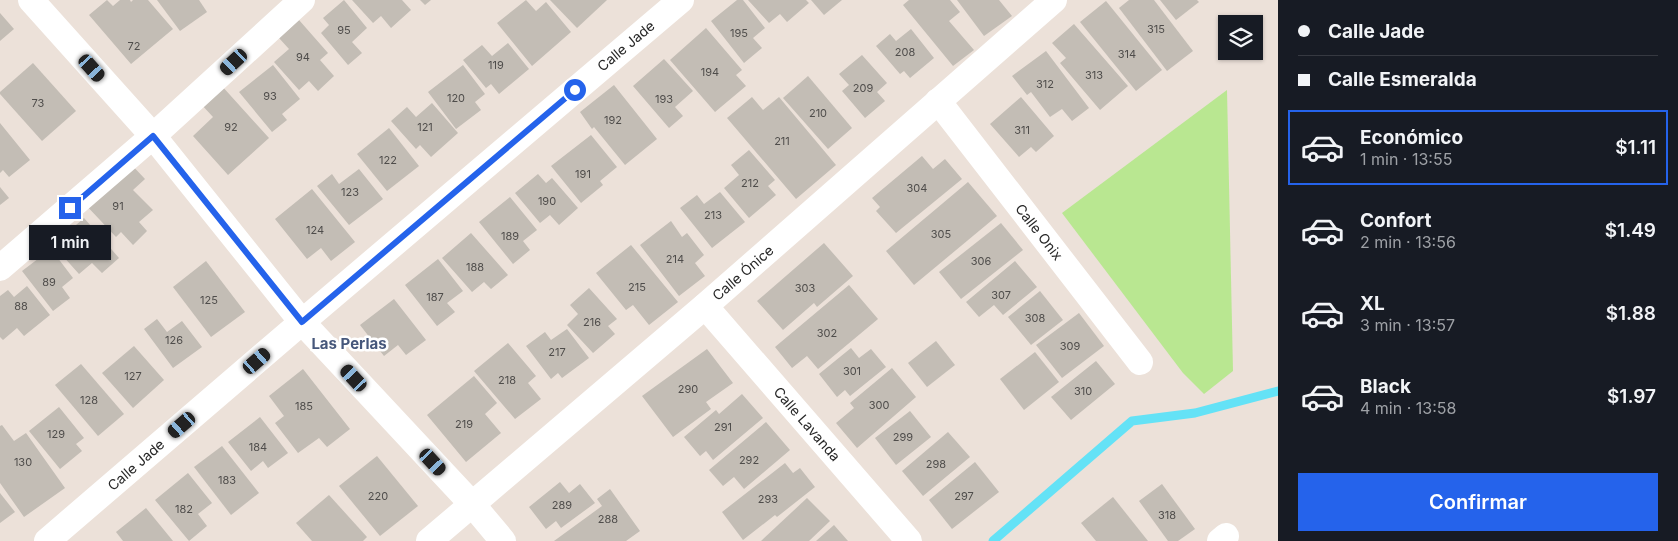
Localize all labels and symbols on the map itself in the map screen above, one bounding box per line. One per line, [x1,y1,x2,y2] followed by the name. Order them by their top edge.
[594,17,658,74] street label: Calle Jade
[1147,22,1165,36] house number: 315
[337,23,351,37] house number: 95
[730,26,748,40] house number: 195
[128,39,140,53] house number: 72
[895,45,915,59] house number: 208
[217,46,250,78] car
[1118,47,1136,61] house number: 314
[296,50,310,64] house number: 94
[76,52,107,84] car
[488,58,504,72] house number: 119
[701,65,719,79] house number: 194
[1085,68,1103,82] house number: 313
[1036,77,1054,91] house number: 312
[564,79,586,101] route start
[853,81,873,95] house number: 209
[263,89,277,103] house number: 93
[447,91,465,105] house number: 120
[655,92,673,106] house number: 193
[32,96,45,110] house number: 73
[809,106,827,120] house number: 210
[604,113,622,127] house number: 192
[224,120,238,134] house number: 92
[417,120,433,134] house number: 121
[1014,123,1030,137] house number: 311
[774,134,790,148] house number: 211
[379,153,397,167] house number: 122
[575,167,591,181] house number: 191
[741,176,759,190] house number: 212
[907,181,927,195] house number: 304
[341,185,359,199] house number: 123
[538,194,556,208] house number: 190
[59,197,81,219] route end
[112,199,124,213] house number: 91
[1012,200,1067,264] street label: Calle Onix
[704,208,722,222] house number: 213
[306,223,324,237] house number: 124
[29,226,111,260] callout: 1 min
[931,227,952,241] house number: 305
[501,229,519,243] house number: 189
[709,241,777,304] street label: Calle Ónice
[666,252,684,266] house number: 214
[971,254,991,268] house number: 306
[466,260,484,274] house number: 188
[42,275,56,289] house number: 89
[628,280,646,294] house number: 215
[795,281,815,295] house number: 303
[991,288,1011,302] house number: 307
[426,290,444,304] house number: 187
[200,293,218,307] house number: 125
[14,299,28,313] house number: 88
[1025,311,1045,325] house number: 308
[583,315,601,329] house number: 216
[817,326,837,340] house number: 302
[165,333,183,347] house number: 126
[311,334,387,353] district label: Las Perlas
[1060,339,1080,353] house number: 309
[240,345,273,377] car
[548,345,566,359] house number: 217
[338,362,369,394] car
[843,364,861,378] house number: 301
[124,369,142,383] house number: 127
[498,373,516,387] house number: 218
[678,382,698,396] house number: 290
[770,383,844,464] street label: Calle Lavanda
[1074,384,1092,398] house number: 310
[80,393,98,407] house number: 128
[869,398,889,412] house number: 300
[295,399,313,413] house number: 185
[165,409,198,441] car
[455,417,473,431] house number: 219
[714,420,732,434] house number: 291
[47,427,65,441] house number: 129
[893,430,913,444] house number: 299
[104,435,167,494] street label: Calle Jade
[249,440,267,454] house number: 184
[417,446,448,478] car
[739,453,759,467] house number: 292
[14,455,32,469] house number: 130
[926,457,946,471] house number: 298
[218,473,236,487] house number: 183
[368,489,388,503] house number: 220
[954,489,974,503] house number: 297
[758,492,778,506] house number: 293
[552,498,572,512] house number: 289
[175,502,193,516] house number: 182
[1158,508,1176,522] house number: 318
[598,512,618,526] house number: 288

